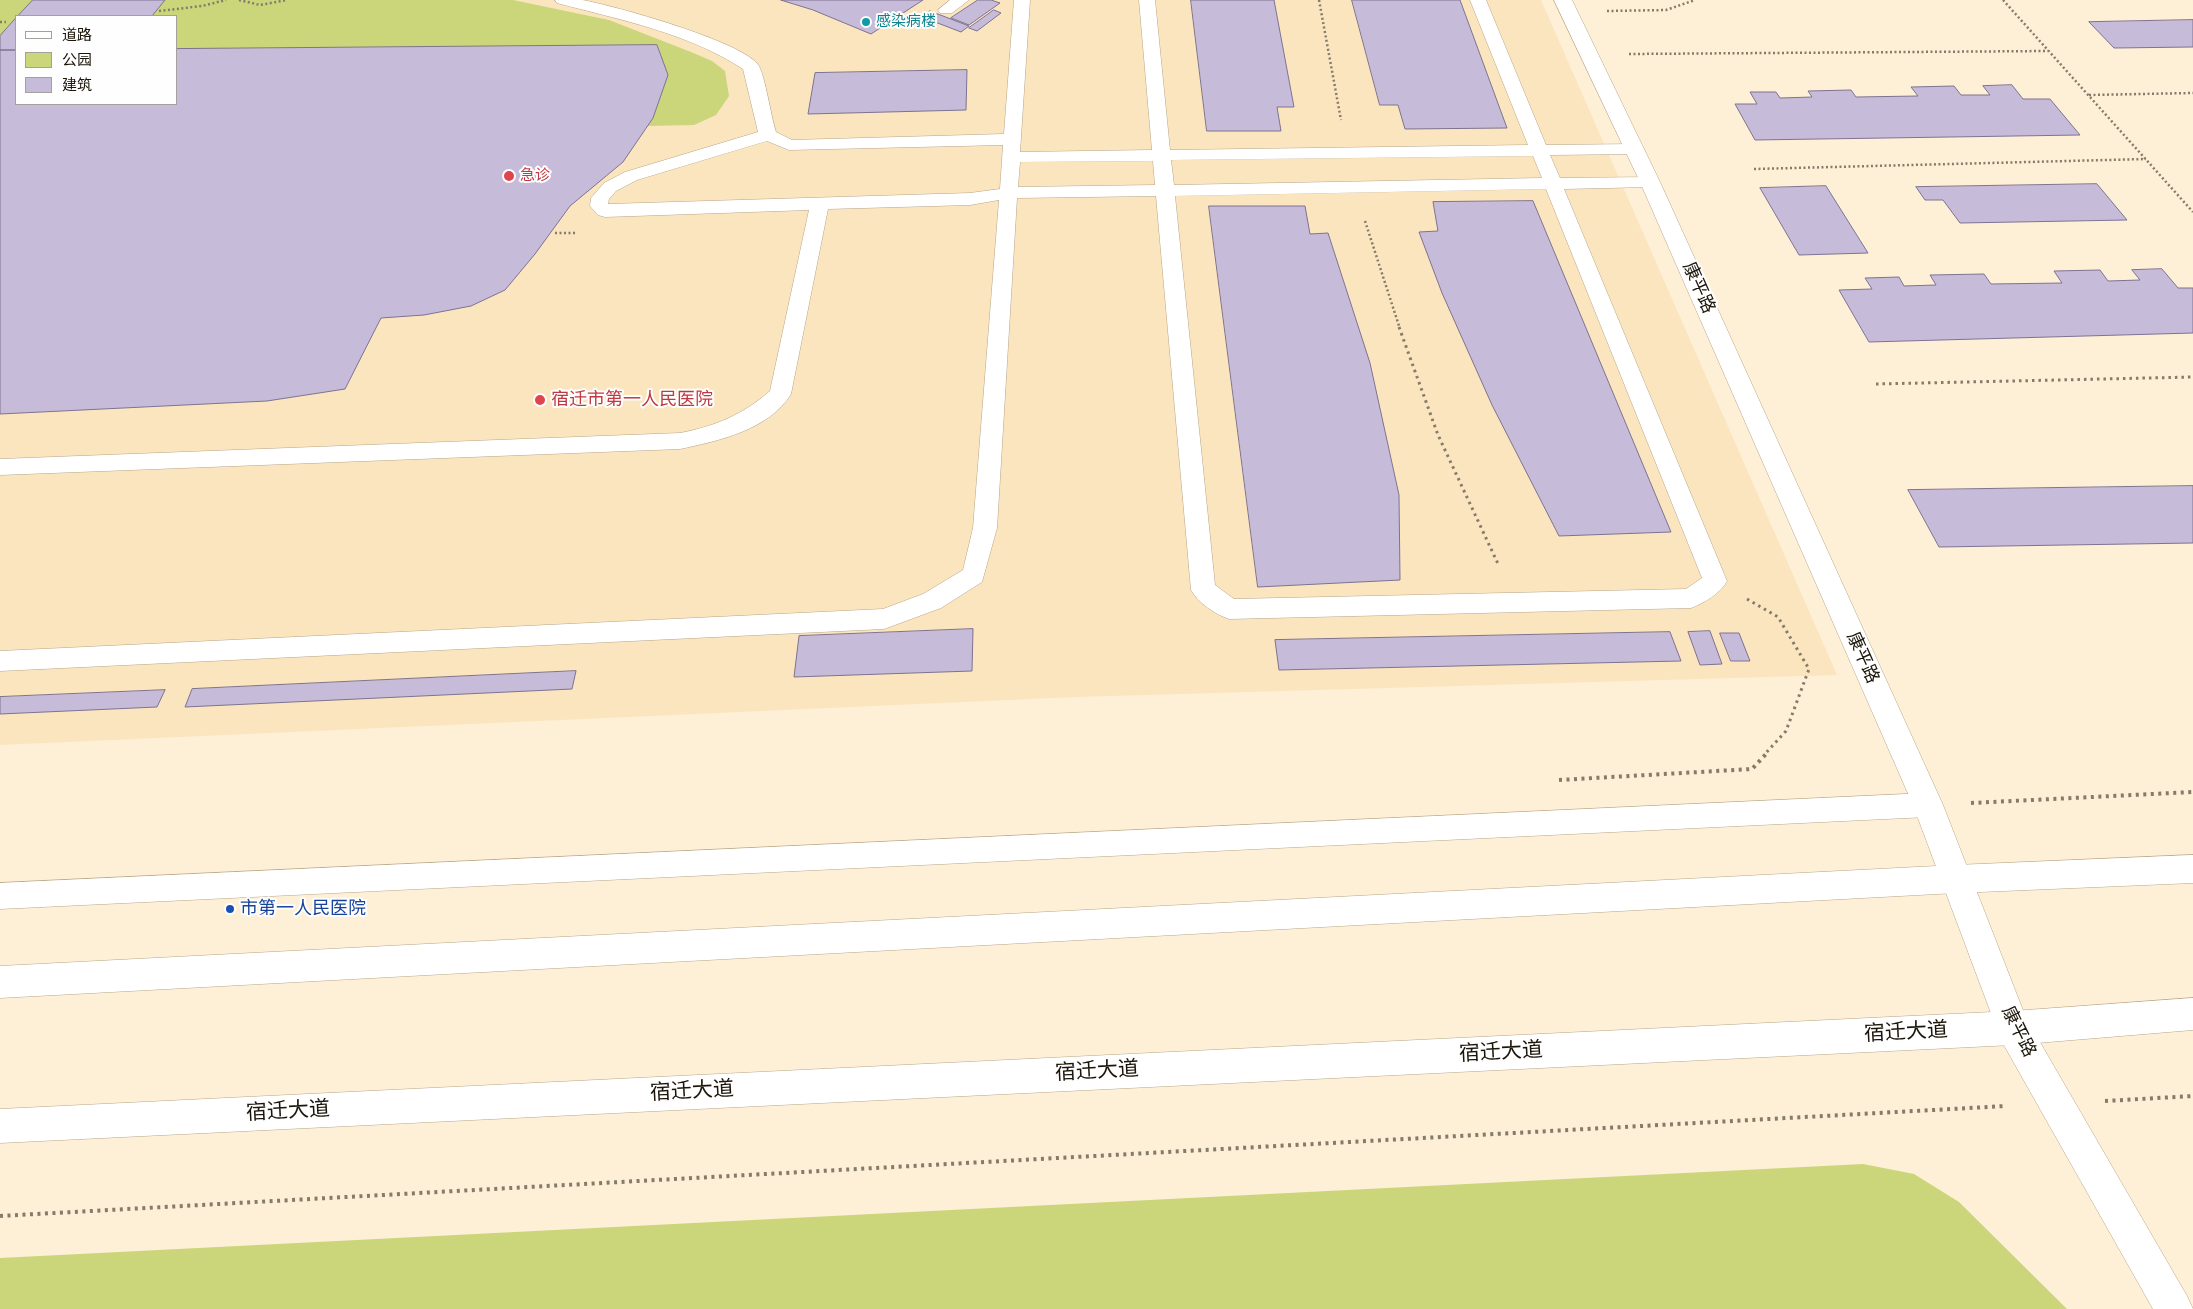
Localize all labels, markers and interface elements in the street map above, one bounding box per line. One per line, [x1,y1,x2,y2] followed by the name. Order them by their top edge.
[876,13,936,31] place label: 感染病楼
[15,15,178,105] legend
[860,16,872,28] marker: 感染病楼
[62,24,92,45] text: 道路
[62,49,92,70] text: 公园
[62,74,92,95] text: 建筑
[520,167,550,185] place label: 急诊
[502,169,516,183] marker: 急诊
[1677,259,1719,317] street label: 康平路
[551,389,713,411] place label: 宿迁市第一人民医院
[533,393,547,407] marker: 宿迁市第一人民医院
[1841,629,1883,687] street label: 康平路
[240,898,366,920] place label: 市第一人民医院
[224,903,236,915] marker: 市第一人民医院
[1996,1003,2040,1061] street label: 康平路
[1863,1018,1949,1048] street label: 宿迁大道
[1458,1038,1544,1068] street label: 宿迁大道
[1054,1057,1140,1087] street label: 宿迁大道
[649,1077,735,1107] street label: 宿迁大道
[245,1097,331,1127] street label: 宿迁大道

